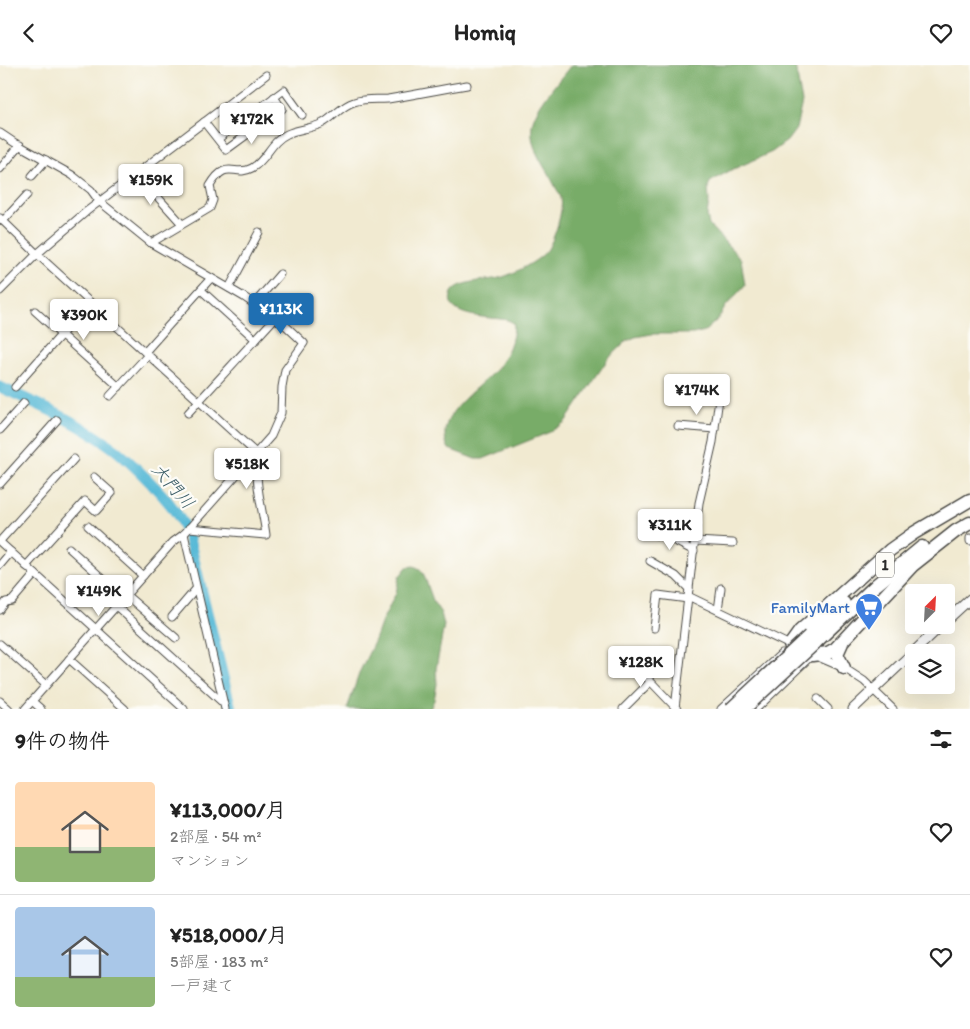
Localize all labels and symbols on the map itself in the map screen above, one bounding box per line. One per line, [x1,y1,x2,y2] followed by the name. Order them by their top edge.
[217,103,287,145] pin: ¥172K
[116,163,186,206] pin: ¥159K
[246,293,316,335] pin: ¥113K
[49,299,119,341] pin: ¥390K
[662,373,732,416] pin: ¥174K
[212,447,282,490] pin: ¥518K
[147,458,199,514] water label: 大門川
[635,509,705,551] pin: ¥311K
[876,553,894,577] road number: 1
[64,575,134,617] pin: ¥149K
[905,584,955,634] north arrow
[854,592,884,631] supermarket icon: FamilyMart
[771,598,850,617] place label: FamilyMart
[606,645,676,688] pin: ¥128K

